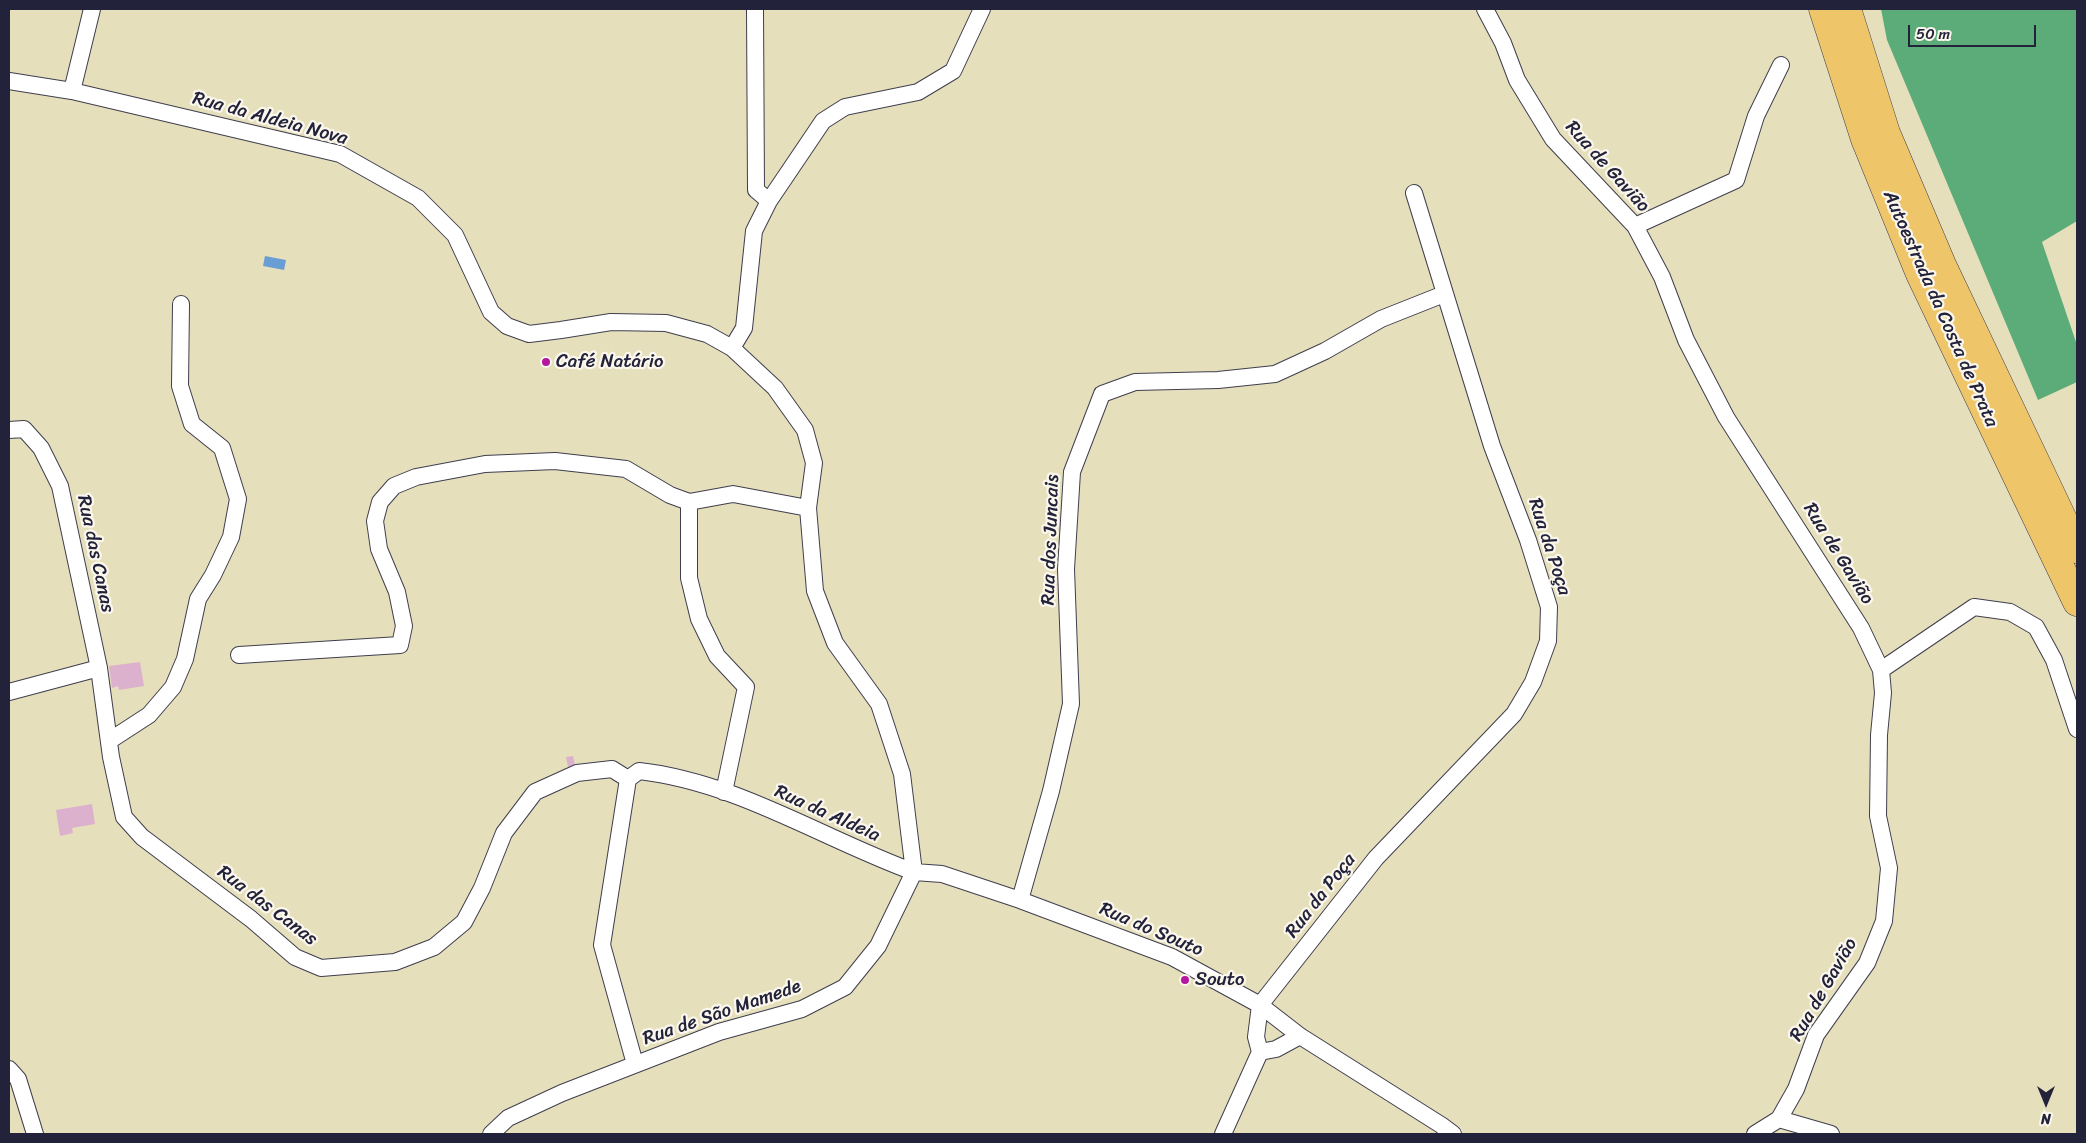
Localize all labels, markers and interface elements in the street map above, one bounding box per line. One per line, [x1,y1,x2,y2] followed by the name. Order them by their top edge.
[1911,15,2038,47] scale bar
[1916,21,1950,47] text: 50 m
[190,87,350,151] street label: Rua da Aldeia Nova
[1560,117,1654,217] street label: Rua de Gavião
[1877,187,2003,431] street label: Autoestrada da Costa de Prata
[556,351,664,373] place label: Café Natário
[540,356,552,368] marker: Café Natário
[1037,474,1065,606] street label: Rua dos Juncais
[71,493,119,615] street label: Rua das Canas
[1523,496,1575,598] street label: Rua da Poça
[1798,499,1878,609] street label: Rua de Gavião
[771,781,883,847] street label: Rua da Aldeia
[1281,849,1361,943] street label: Rua da Poça
[212,861,322,951] street label: Rua das Canas
[1096,898,1206,962] street label: Rua do Souto
[1785,934,1863,1046] street label: Rua de Gavião
[1195,969,1244,991] place label: Souto
[1179,974,1191,986] marker: Souto
[640,975,804,1051] street label: Rua de São Mamede
[2021,1078,2071,1128] north arrow
[2041,1106,2051,1131] text: N

